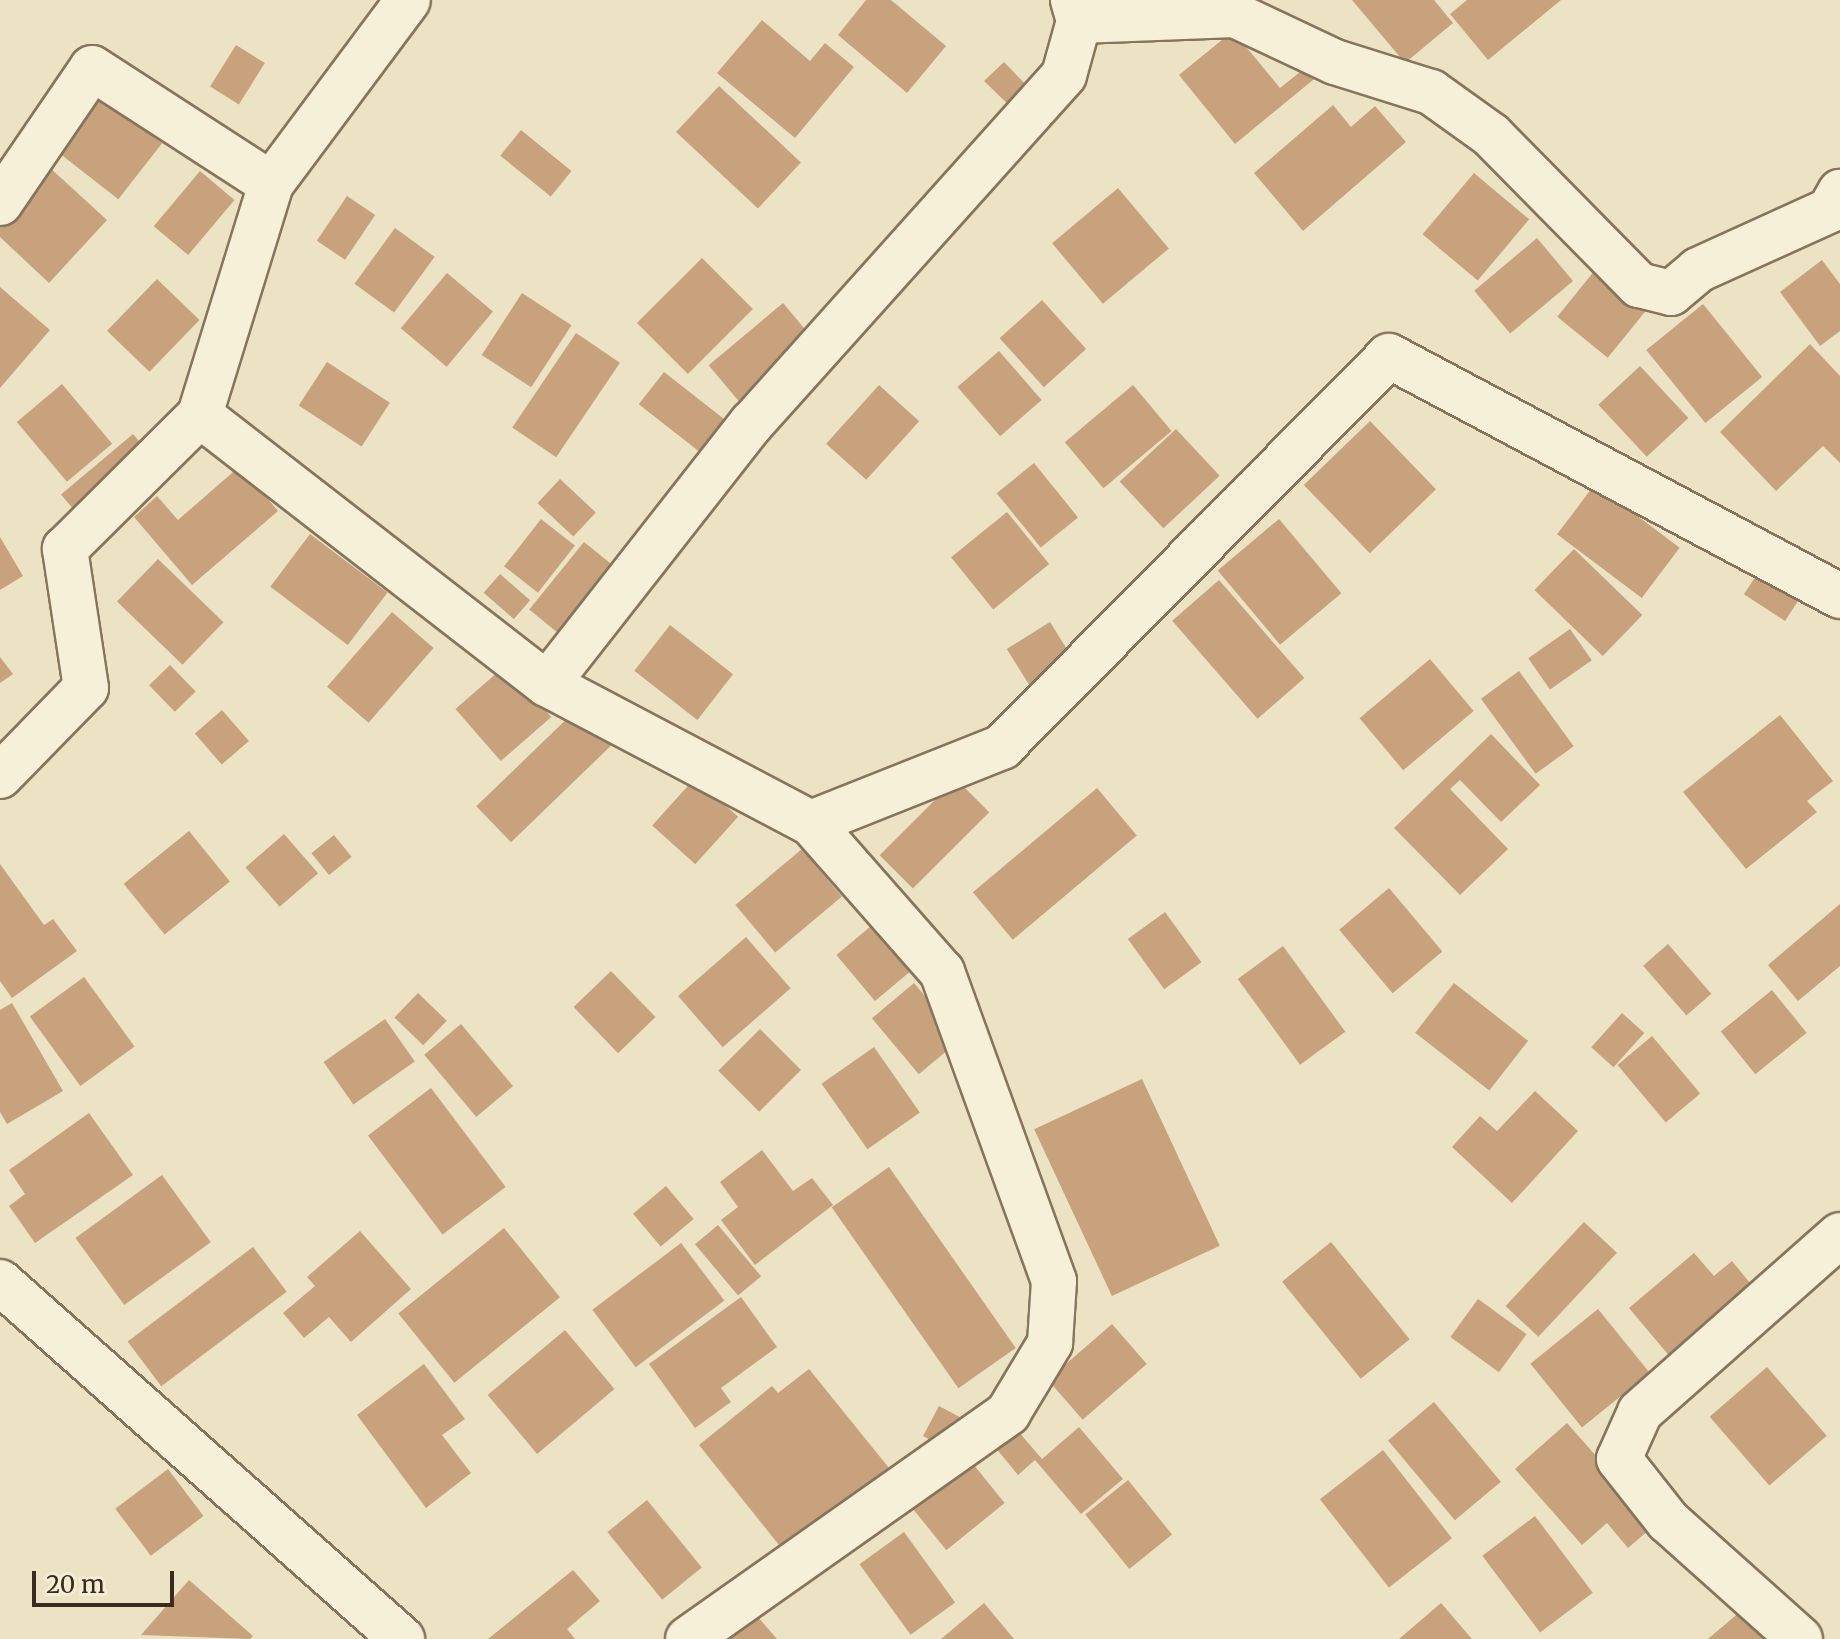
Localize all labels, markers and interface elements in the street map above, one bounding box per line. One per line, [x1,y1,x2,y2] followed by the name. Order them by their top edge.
[36,1555,178,1605] scale bar
[46,1569,105,1600] text: 20 m

